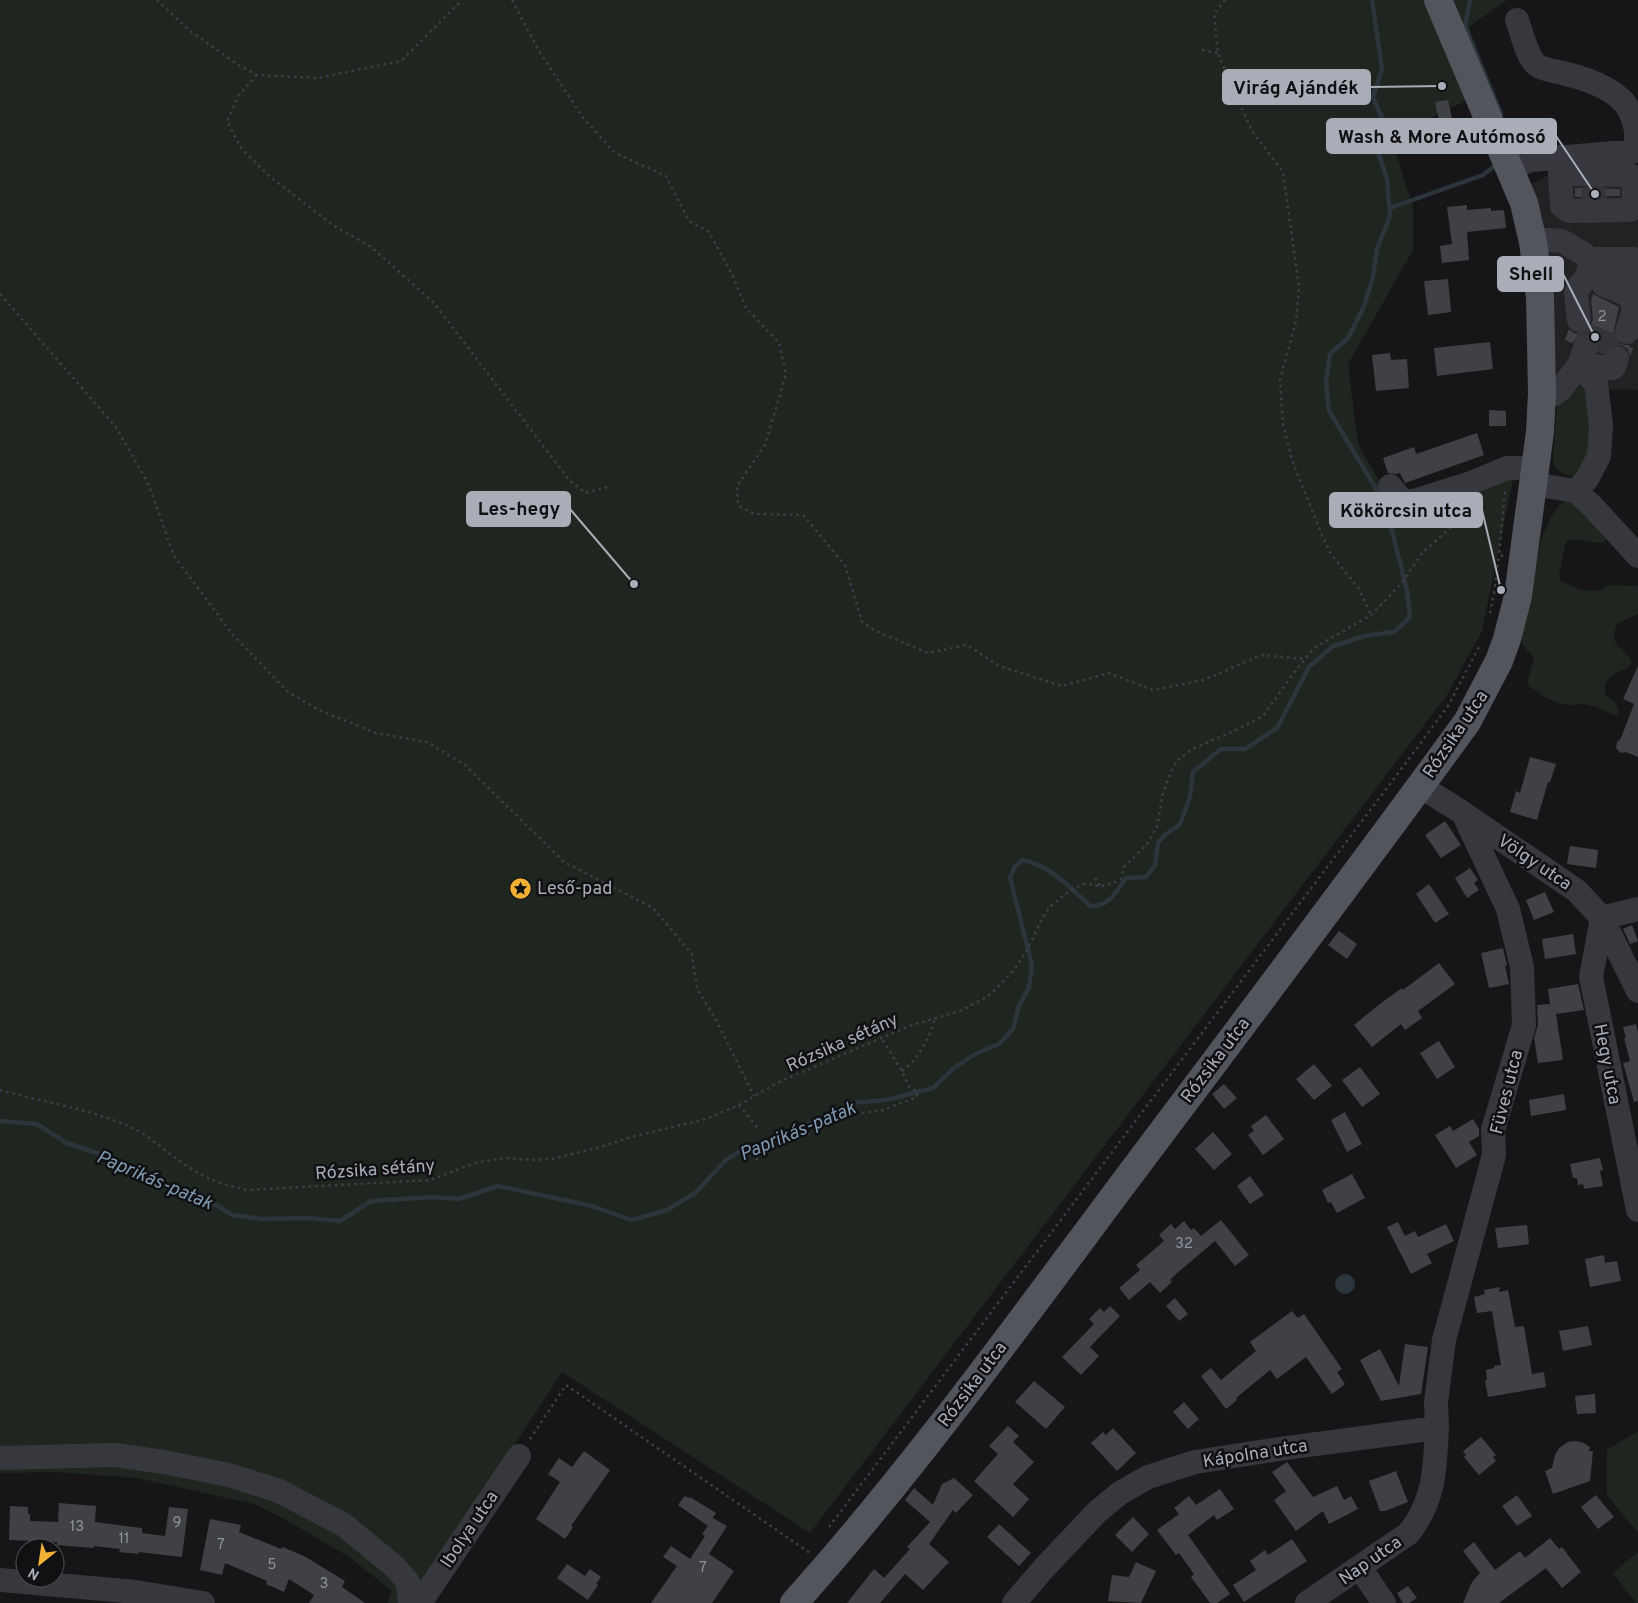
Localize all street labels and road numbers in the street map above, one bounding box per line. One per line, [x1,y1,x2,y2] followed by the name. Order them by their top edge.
[1418,686,1494,783] street label: Rózsika utca
[1493,830,1576,896] street label: Völgy utca
[783,1008,902,1078] street label: Rózsika sétány
[1177,1014,1256,1108] street label: Rózsika utca
[1587,1022,1626,1107] street label: Hegy utca
[1486,1048,1529,1137] street label: Füves utca
[314,1155,436,1186] street label: Rózsika sétány
[934,1338,1013,1432] street label: Rózsika utca
[1201,1435,1309,1474] street label: Kápolna utca
[436,1487,504,1573] street label: Ibolya utca
[1335,1531,1407,1591] street label: Nap utca

